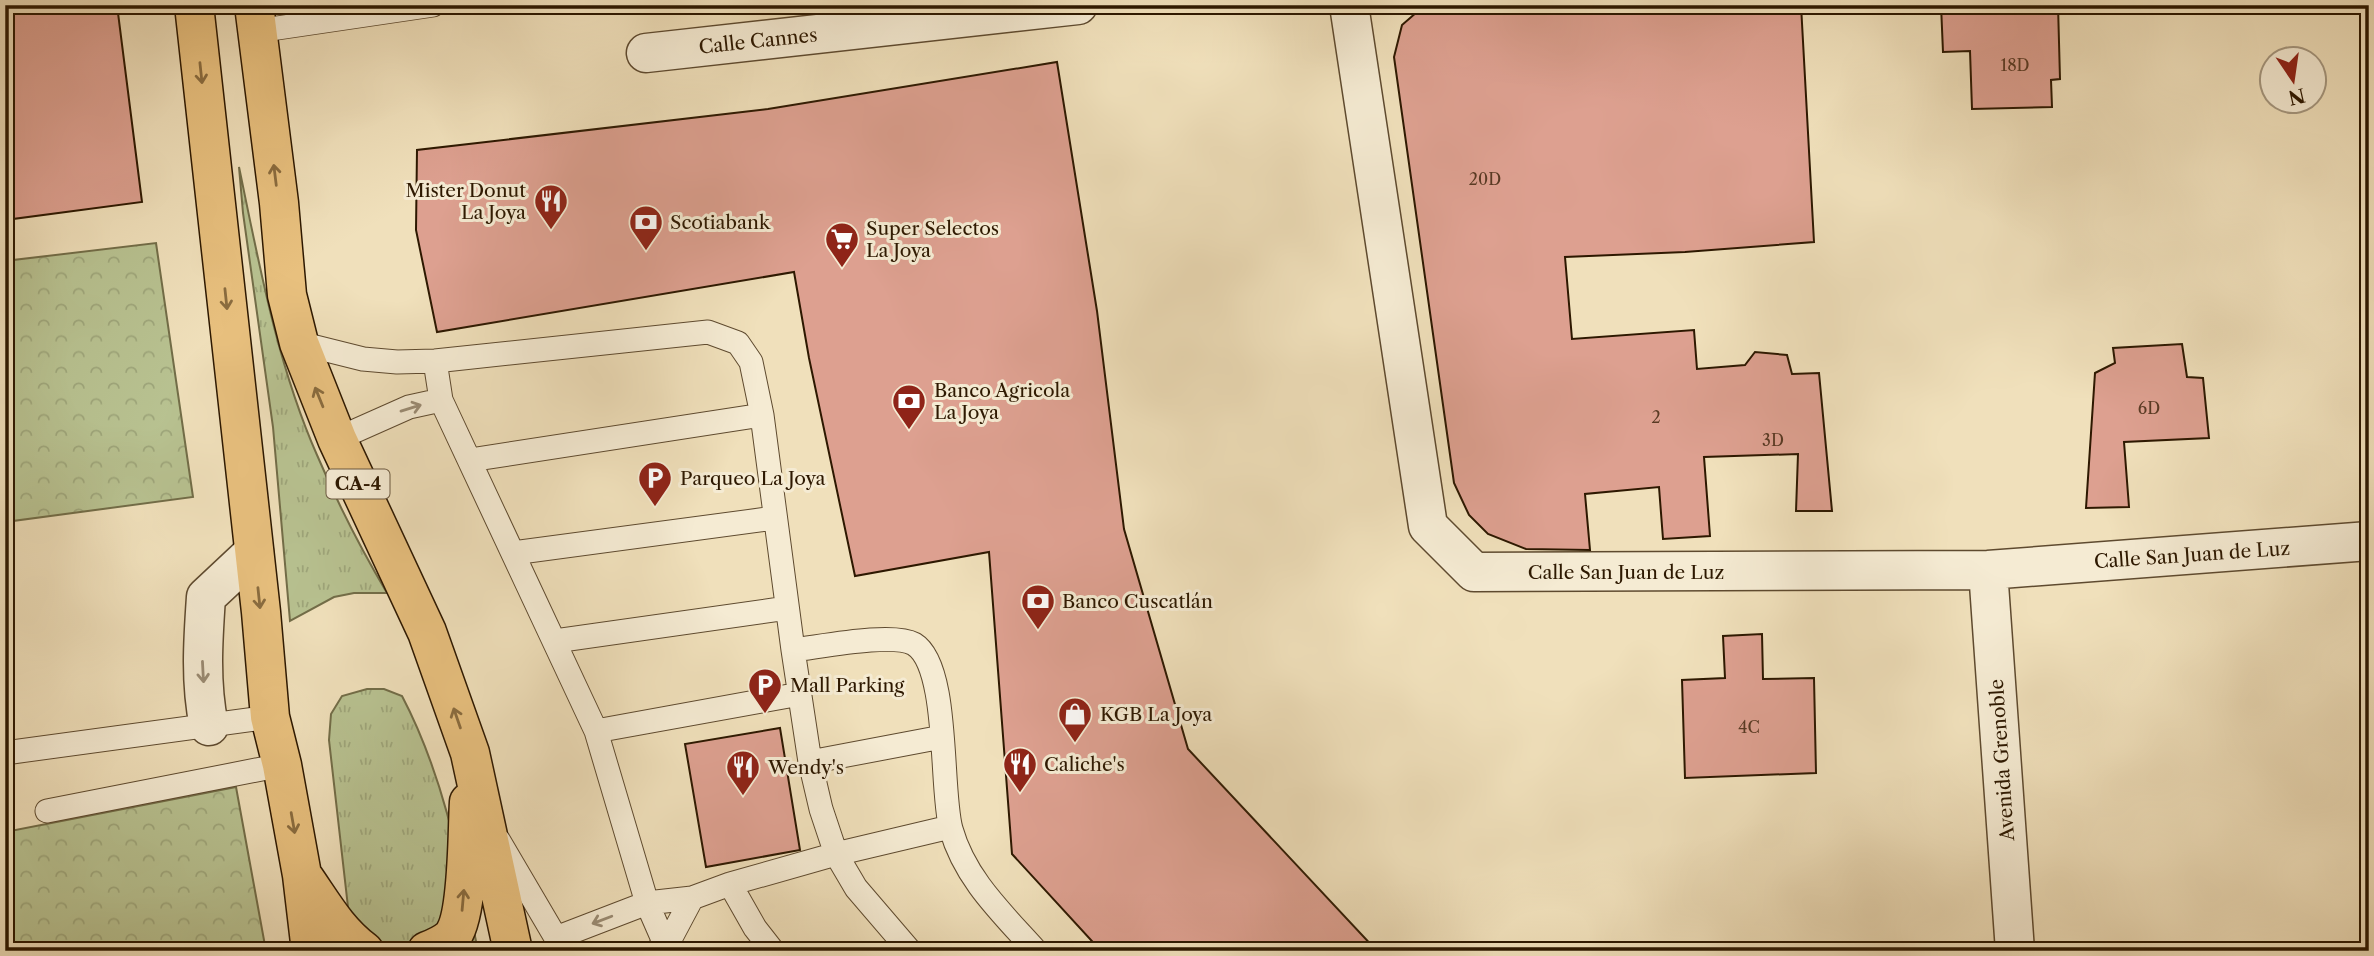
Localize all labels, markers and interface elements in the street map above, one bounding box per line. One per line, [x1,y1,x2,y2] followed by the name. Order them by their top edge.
[698,23,818,59] street label: Calle Cannes
[2258,46,2328,116] north arrow
[2000,55,2030,75] house number: 18D
[195,61,208,84] one-way arrow
[2286,83,2307,109] text: N
[269,164,282,187] one-way arrow
[1469,169,1501,189] house number: 20D
[405,179,526,224] place label: Mister Donut La Joya
[532,182,570,231] restaurant icon: Mister Donut La Joya
[627,203,665,252] bank icon: Scotiabank
[670,211,771,234] place label: Scotiabank
[866,217,999,262] place label: Super Selectos La Joya
[823,220,861,269] supermarket icon: Super Selectos La Joya
[220,287,233,310] one-way arrow
[934,379,1070,424] place label: Banco Agricola La Joya
[890,382,928,431] bank icon: Banco Agricola La Joya
[312,386,325,408] one-way arrow
[2138,398,2160,418] house number: 6D
[400,400,422,413] one-way arrow
[1651,407,1661,427] house number: 2
[1762,430,1784,450] house number: 3D
[636,459,674,508] parking icon: Parqueo La Joya
[680,467,826,490] place label: Parqueo La Joya
[326,470,390,498] road number: CA-4
[2093,537,2291,573] street label: Calle San Juan de Luz
[1528,561,1724,584] street label: Calle San Juan de Luz
[1019,582,1057,631] bank icon: Banco Cuscatlán
[253,587,266,609] one-way arrow
[1062,590,1213,613] place label: Banco Cuscatlán
[197,660,210,683] one-way arrow
[746,666,784,715] parking icon: Mall Parking
[790,674,905,697] place label: Mall Parking
[1985,678,2019,843] street label: Avenida Grenoble
[1056,695,1094,744] shop icon: KGB La Joya
[1100,703,1212,726] place label: KGB La Joya
[450,707,462,729] one-way arrow
[1738,717,1760,737] house number: 4C
[1001,745,1039,794] restaurant icon: Caliche's
[724,748,762,797] restaurant icon: Wendy's
[1044,753,1125,776] place label: Caliche's
[767,756,844,779] place label: Wendy's
[286,811,300,834] one-way arrow
[457,889,470,911] one-way arrow
[592,915,614,928] one-way arrow

